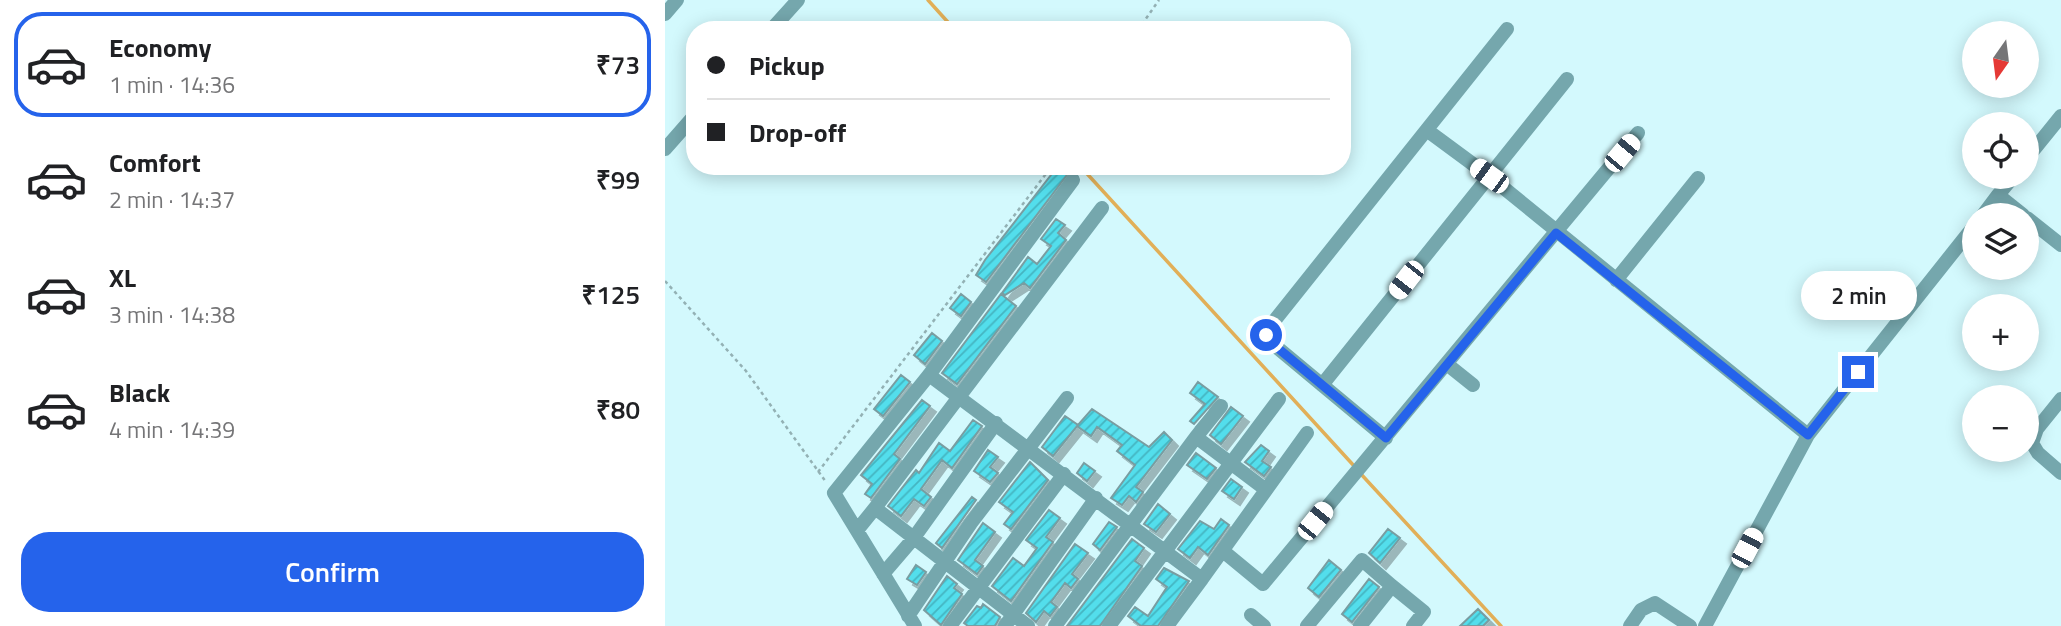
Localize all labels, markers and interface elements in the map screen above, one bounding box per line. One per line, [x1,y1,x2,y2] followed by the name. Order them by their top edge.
[1962,21,2039,98] north arrow
[1962,21,2039,462] map controls
[109,28,211,67] text: Economy
[25,33,88,96] icon: car
[596,45,640,84] text: ₹73
[749,46,825,85] text: Pickup
[109,67,235,102] text: 1 min · 14:36
[1962,112,2039,189] button: locate
[749,113,846,152] text: Drop-off
[1601,130,1644,176] car
[109,143,201,182] text: Comfort
[25,148,88,211] icon: car
[1466,155,1513,197] car
[596,160,640,199] text: ₹99
[109,182,235,217] text: 2 min · 14:37
[1962,203,2039,280] button: layers
[1385,257,1428,303] car
[109,258,136,297] text: XL
[25,263,88,326] icon: car
[1800,270,1916,320] callout: 2 min
[581,275,640,314] text: ₹125
[1831,278,1887,313] text: 2 min
[1962,294,2039,371] button: +
[109,297,235,332] text: 3 min · 14:38
[1250,319,1282,351] route start
[1842,356,1874,388] route end
[109,373,170,412] text: Black
[25,378,88,441] icon: car
[1962,385,2039,462] button: −
[596,390,640,429] text: ₹80
[109,412,235,447] text: 4 min · 14:39
[1294,498,1337,544] car
[1728,525,1767,571] car
[21,532,644,612] button: Confirm

